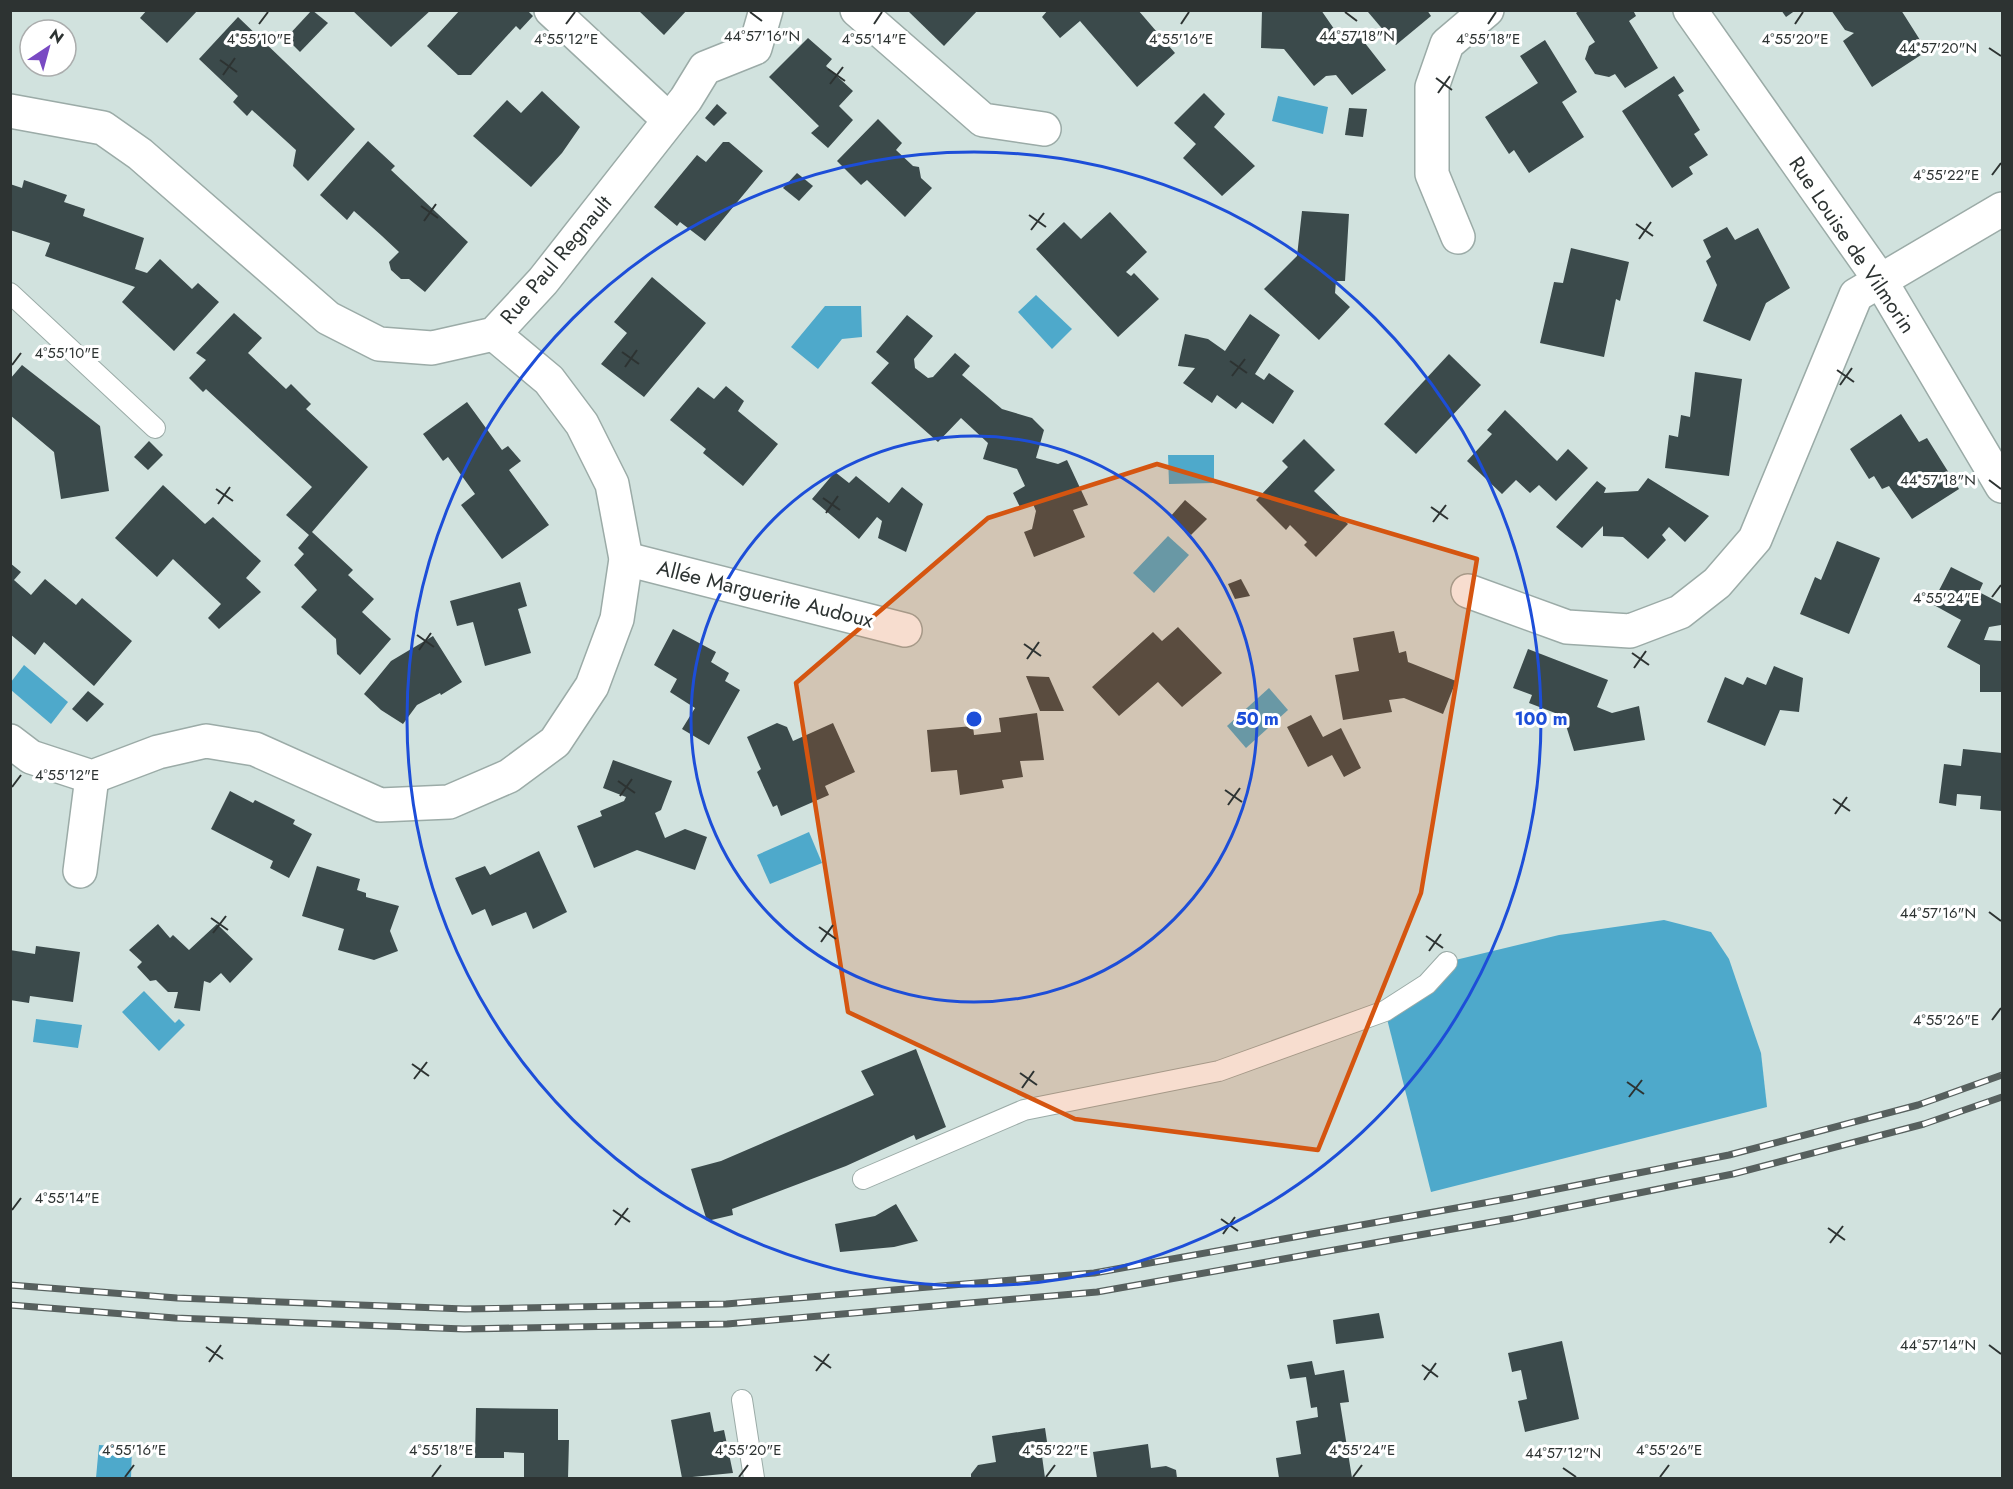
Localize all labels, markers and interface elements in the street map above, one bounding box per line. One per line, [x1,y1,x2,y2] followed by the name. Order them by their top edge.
[18,18,78,78] north arrow
[45,23,68,49] text: N
[724,25,800,47] text: 44°57'16"N
[1319,25,1395,47] text: 44°57'18"N
[226,28,292,50] text: 4°55'10"E
[534,28,598,50] text: 4°55'12"E
[842,28,906,50] text: 4°55'14"E
[1149,28,1213,50] text: 4°55'16"E
[1456,28,1520,50] text: 4°55'18"E
[1762,28,1828,50] text: 4°55'20"E
[1899,37,1977,59] text: 44°57'20"N
[1782,151,1922,339] street label: Rue Louise de Vilmorin
[1913,164,1979,186] text: 4°55'22"E
[493,189,619,331] street label: Rue Paul Regnault
[34,342,100,364] text: 4°55'10"E
[1900,469,1976,491] text: 44°57'18"N
[654,553,876,635] street label: Allée Marguerite Audoux
[1913,587,1979,609] text: 4°55'24"E
[1235,706,1279,732] text: 50 m
[1514,706,1568,732] text: 100 m
[964,709,984,729] centre of rings
[35,764,99,786] text: 4°55'12"E
[1900,902,1976,924] text: 44°57'16"N
[1913,1009,1979,1031] text: 4°55'26"E
[35,1187,99,1209] text: 4°55'14"E
[1900,1334,1976,1356] text: 44°57'14"N
[102,1439,166,1461] text: 4°55'16"E
[409,1439,473,1461] text: 4°55'18"E
[715,1439,781,1461] text: 4°55'20"E
[1022,1439,1088,1461] text: 4°55'22"E
[1329,1439,1395,1461] text: 4°55'24"E
[1636,1439,1702,1461] text: 4°55'26"E
[1525,1442,1601,1464] text: 44°57'12"N

